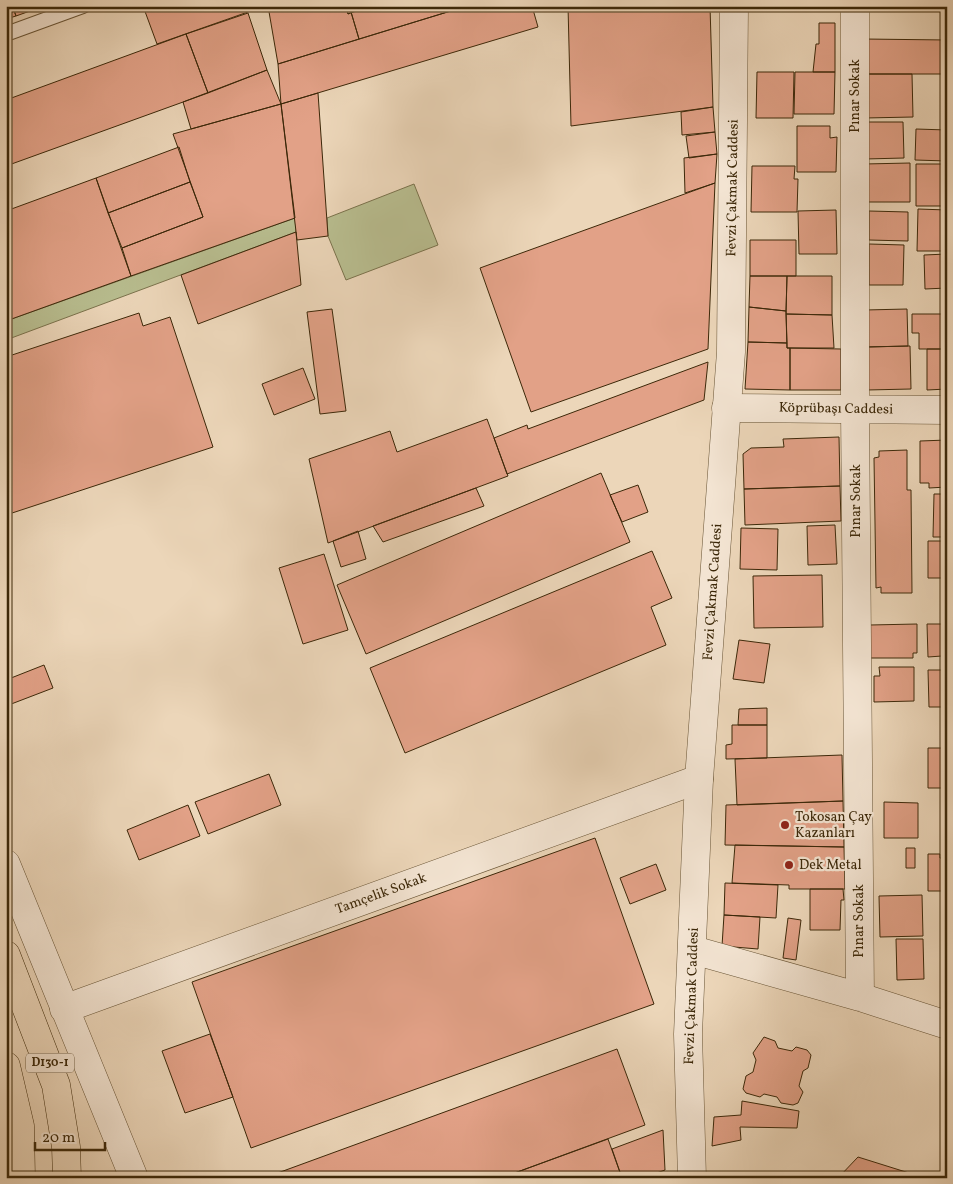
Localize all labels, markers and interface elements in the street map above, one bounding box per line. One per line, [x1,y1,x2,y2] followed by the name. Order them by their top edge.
[846,59,865,133] street label: Pınar Sokak
[722,119,744,257] street label: Fevzi Çakmak Caddesi
[779,399,893,419] street label: Köprübaşı Caddesi
[847,464,866,538] street label: Pınar Sokak
[699,523,727,661] street label: Fevzi Çakmak Caddesi
[795,808,872,843] place label: Tokosan Çay Kazanları
[779,819,791,831] marker: Tokosan Çay Kazanları
[799,856,862,875] place label: Dek Metal
[783,859,795,871] marker: Dek Metal
[333,869,430,919] street label: Tamçelik Sokak
[850,884,869,958] street label: Pınar Sokak
[680,927,704,1065] street label: Fevzi Çakmak Caddesi
[26,1054,74,1072] road number: D130-1
[35,1119,105,1151] scale bar
[42,1128,75,1149] text: 20 m

